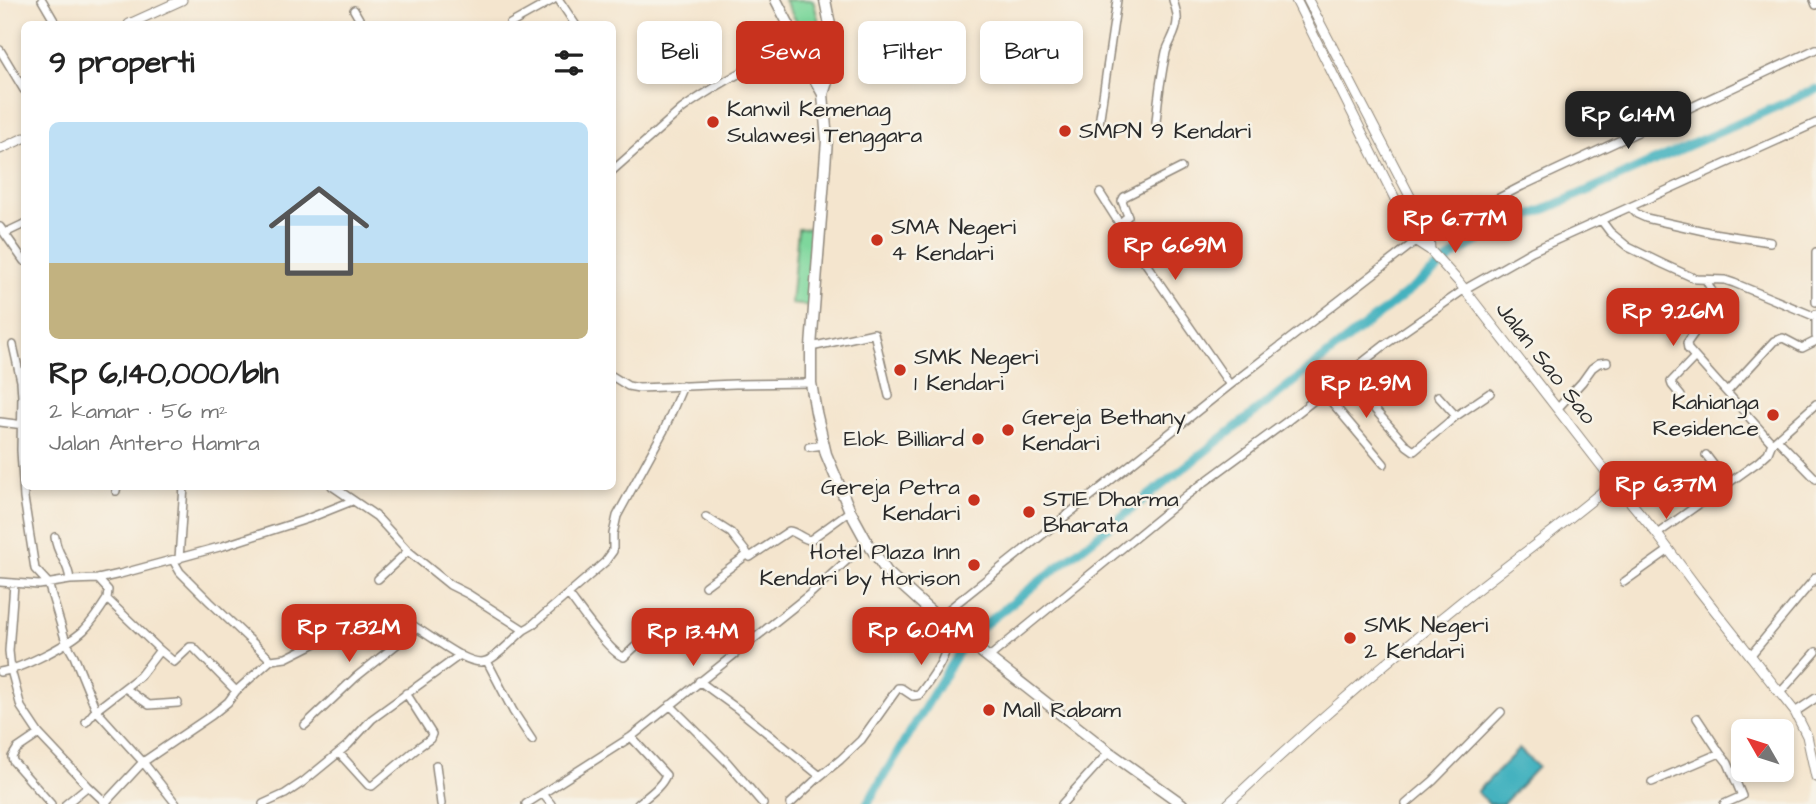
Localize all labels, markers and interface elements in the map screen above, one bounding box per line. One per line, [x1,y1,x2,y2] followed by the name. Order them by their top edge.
[637,21,722,84] chip: Beli
[736,21,844,84] chip: Sewa
[858,21,966,84] chip: Filter
[980,21,1083,84] chip: Baru
[49,42,194,84] text: 9 properti
[550,44,588,82] icon: filters
[1556,92,1700,151] pin: Rp 6.14M
[727,93,922,152] place label: Kanwil Kemenag Sulawesi Tenggara
[1581,98,1675,130] text: Rp 6.14M
[705,114,721,130] marker: Kanwil Kemenag Sulawesi Tenggara
[1079,115,1251,147] place label: SMPN 9 Kendari
[1057,123,1073,139] marker: SMPN 9 Kendari
[256,168,382,294] icon: home
[1383,196,1527,255] pin: Rp 6.77M
[1403,202,1507,234] text: Rp 6.77M
[891,211,1017,269] place label: SMA Negeri 4 Kendari
[1103,222,1247,282] pin: Rp 6.69M
[1124,229,1226,261] text: Rp 6.69M
[869,232,885,248] marker: SMA Negeri 4 Kendari
[1601,288,1745,348] pin: Rp 9.26M
[1488,295,1604,431] street label: Jalan Sao Sao
[1622,295,1724,327] text: Rp 9.26M
[914,341,1039,399] place label: SMK Negeri 1 Kendari
[49,353,279,395] text: Rp 6,140,000/bln
[1294,360,1438,420] pin: Rp 12.9M
[892,362,908,378] marker: SMK Negeri 1 Kendari
[1321,367,1411,399] text: Rp 12.9M
[1652,386,1759,444] place label: Kahianga Residence
[49,395,228,427] text: 2 kamar · 56 m²
[1022,401,1186,459] place label: Gereja Bethany Kendari
[1765,407,1781,423] marker: Kahianga Residence
[1000,422,1016,438] marker: Gereja Bethany Kendari
[844,423,964,455] place label: Elok Billiard
[49,427,260,459] text: Jalan Antero Hamra
[970,431,986,447] marker: Elok Billiard
[1594,462,1738,521] pin: Rp 6.37M
[1616,468,1716,500] text: Rp 6.37M
[821,471,961,529] place label: Gereja Petra Kendari
[1043,483,1179,541] place label: STIE Dharma Bharata
[966,492,982,508] marker: Gereja Petra Kendari
[1021,504,1037,520] marker: STIE Dharma Bharata
[759,536,960,595] place label: Hotel Plaza Inn Kendari by Horison
[966,557,982,573] marker: Hotel Plaza Inn Kendari by Horison
[277,604,421,664] pin: Rp 7.82M
[621,608,765,668] pin: Rp 13.4M
[849,608,993,667] pin: Rp 6.04M
[1364,609,1489,667] place label: SMK Negeri 2 Kendari
[298,611,400,643] text: Rp 7.82M
[868,614,974,646] text: Rp 6.04M
[648,615,738,647] text: Rp 13.4M
[1342,630,1358,646] marker: SMK Negeri 2 Kendari
[1003,694,1121,726] place label: Mall Rabam
[981,702,997,718] marker: Mall Rabam
[1731,719,1794,782] north arrow
[1731,719,1794,782] map controls

